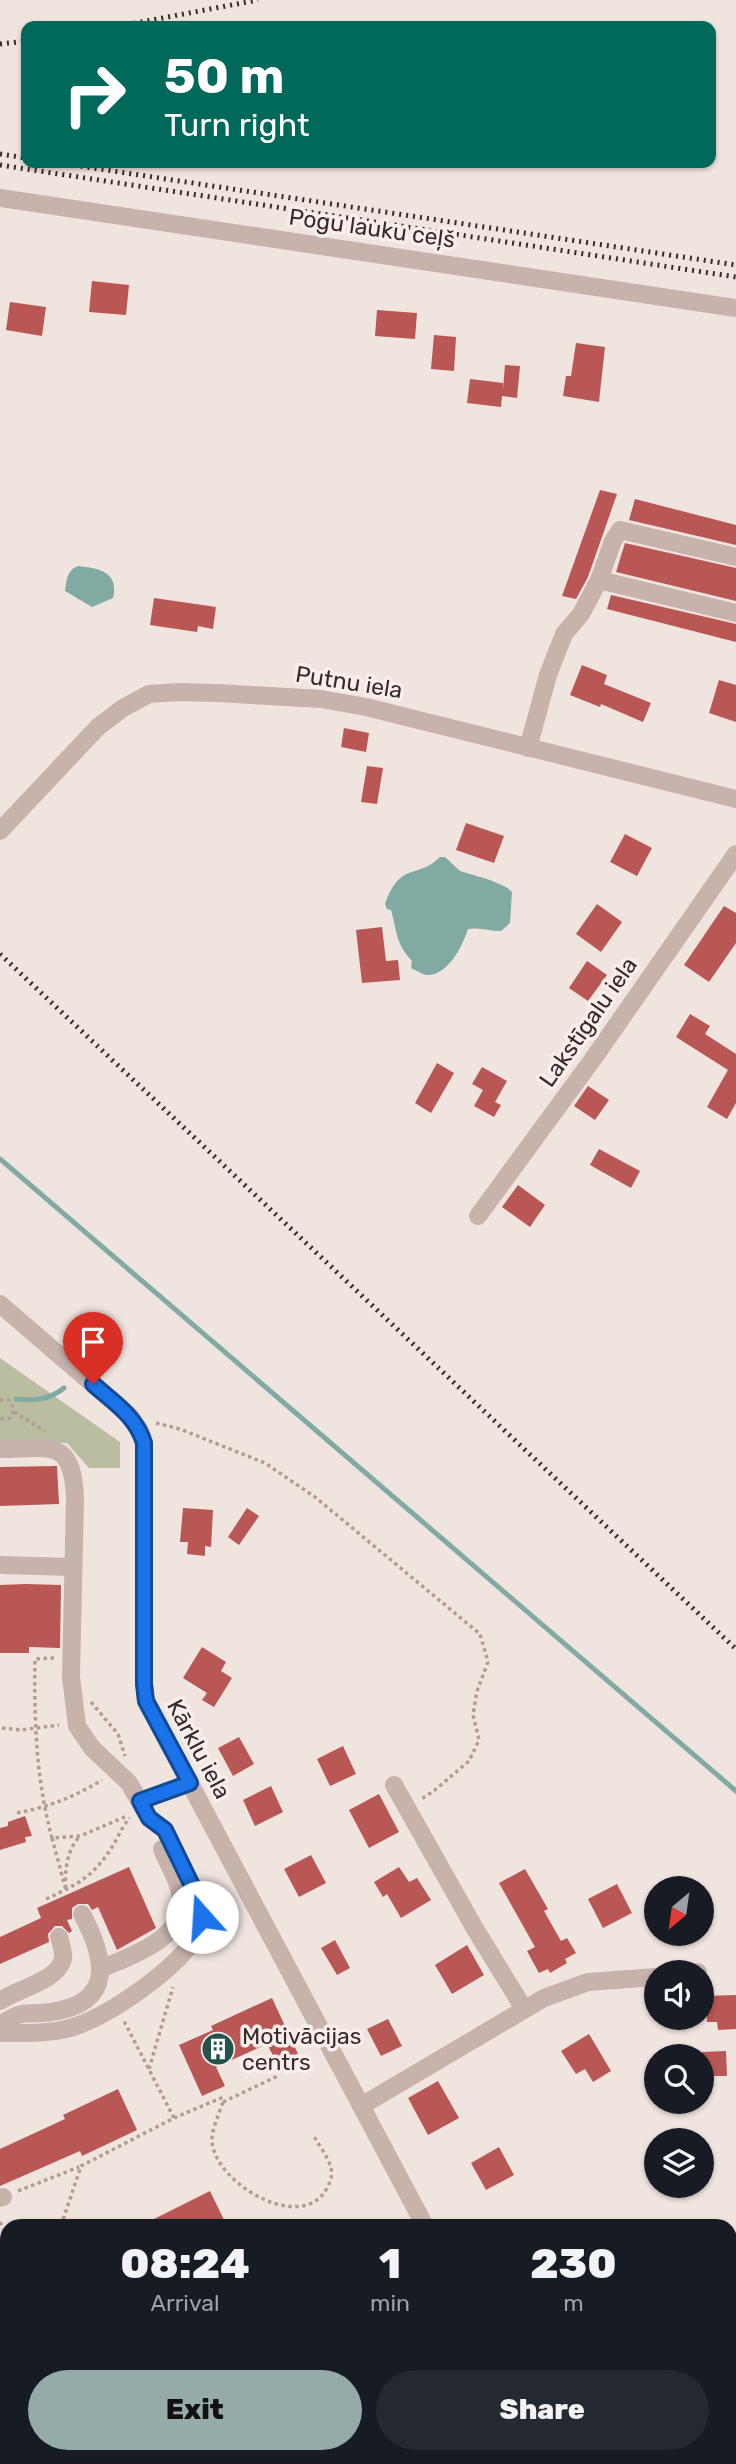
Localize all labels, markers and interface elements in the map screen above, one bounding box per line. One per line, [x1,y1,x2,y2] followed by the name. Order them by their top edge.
[164,47,284,105] text: 50 m
[49,49,140,140] icon: right
[164,106,309,144] text: Turn right
[287,202,457,254] street label: Pogu lauku ceļš
[294,660,404,704] street label: Putnu iela
[533,952,643,1092] street label: Lakstīgalu iela
[63,1312,123,1384] pin
[74,1323,112,1361] icon: arrive
[161,1694,237,1804] street label: Kārklu iela
[644,1876,714,1946] north arrow
[644,1876,714,2198] map controls
[165,1880,239,1954] position arrow
[644,1960,714,2030] button: sound
[242,2022,361,2076] place label: Motivācijas centrs
[199,2030,237,2068] building icon: Motivācijas centrs
[644,2044,714,2114] button: search
[644,2128,714,2198] button: layers
[120,2239,250,2289] text: 08:24
[379,2239,401,2289] text: 1
[530,2239,617,2289] text: 230
[150,2289,220,2317] text: Arrival
[370,2289,410,2317] text: min
[563,2289,584,2317] text: m
[28,2370,362,2450] button: Exit
[376,2370,709,2450] button: Share

